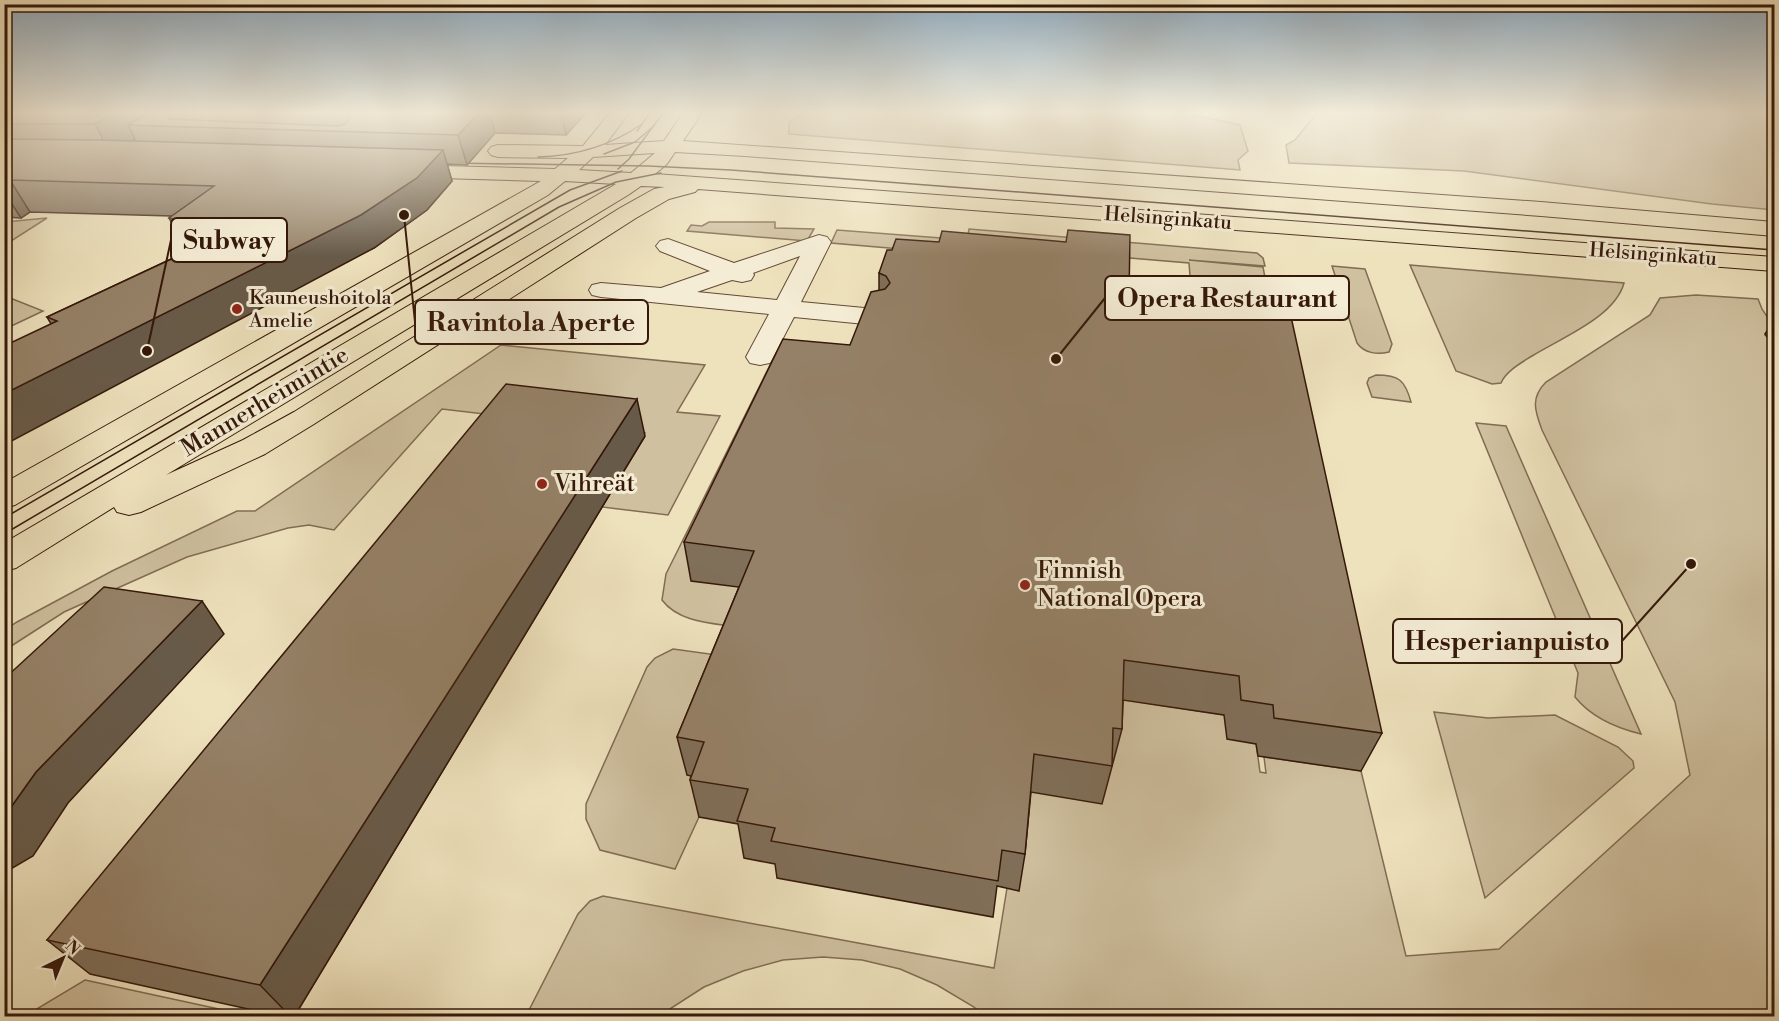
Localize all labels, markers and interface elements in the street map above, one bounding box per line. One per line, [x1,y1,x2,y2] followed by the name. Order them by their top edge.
[1103,202,1233,236] street label: Helsinginkatu
[171,218,287,262] callout: Subway
[183,225,276,257] text: Subway
[1588,238,1718,272] street label: Helsinginkatu
[1105,276,1349,320] callout: Opera Restaurant
[1117,283,1337,315] text: Opera Restaurant
[248,286,393,334] place label: Kauneushoitola Amelie
[415,300,648,344] callout: Ravintola Aperte
[230,302,244,316] marker: Kauneushoitola Amelie
[427,307,635,339] text: Ravintola Aperte
[176,340,354,464] street label: Mannerheimintie
[553,469,635,499] place label: Vihreät
[535,477,549,491] marker: Vihreät
[1037,556,1203,614] place label: Finnish National Opera
[1018,578,1032,592] marker: Finnish National Opera
[1393,619,1622,663] callout: Hesperianpuisto
[1404,626,1610,658] text: Hesperianpuisto
[33,928,93,988] north arrow
[61,936,84,960] text: N

